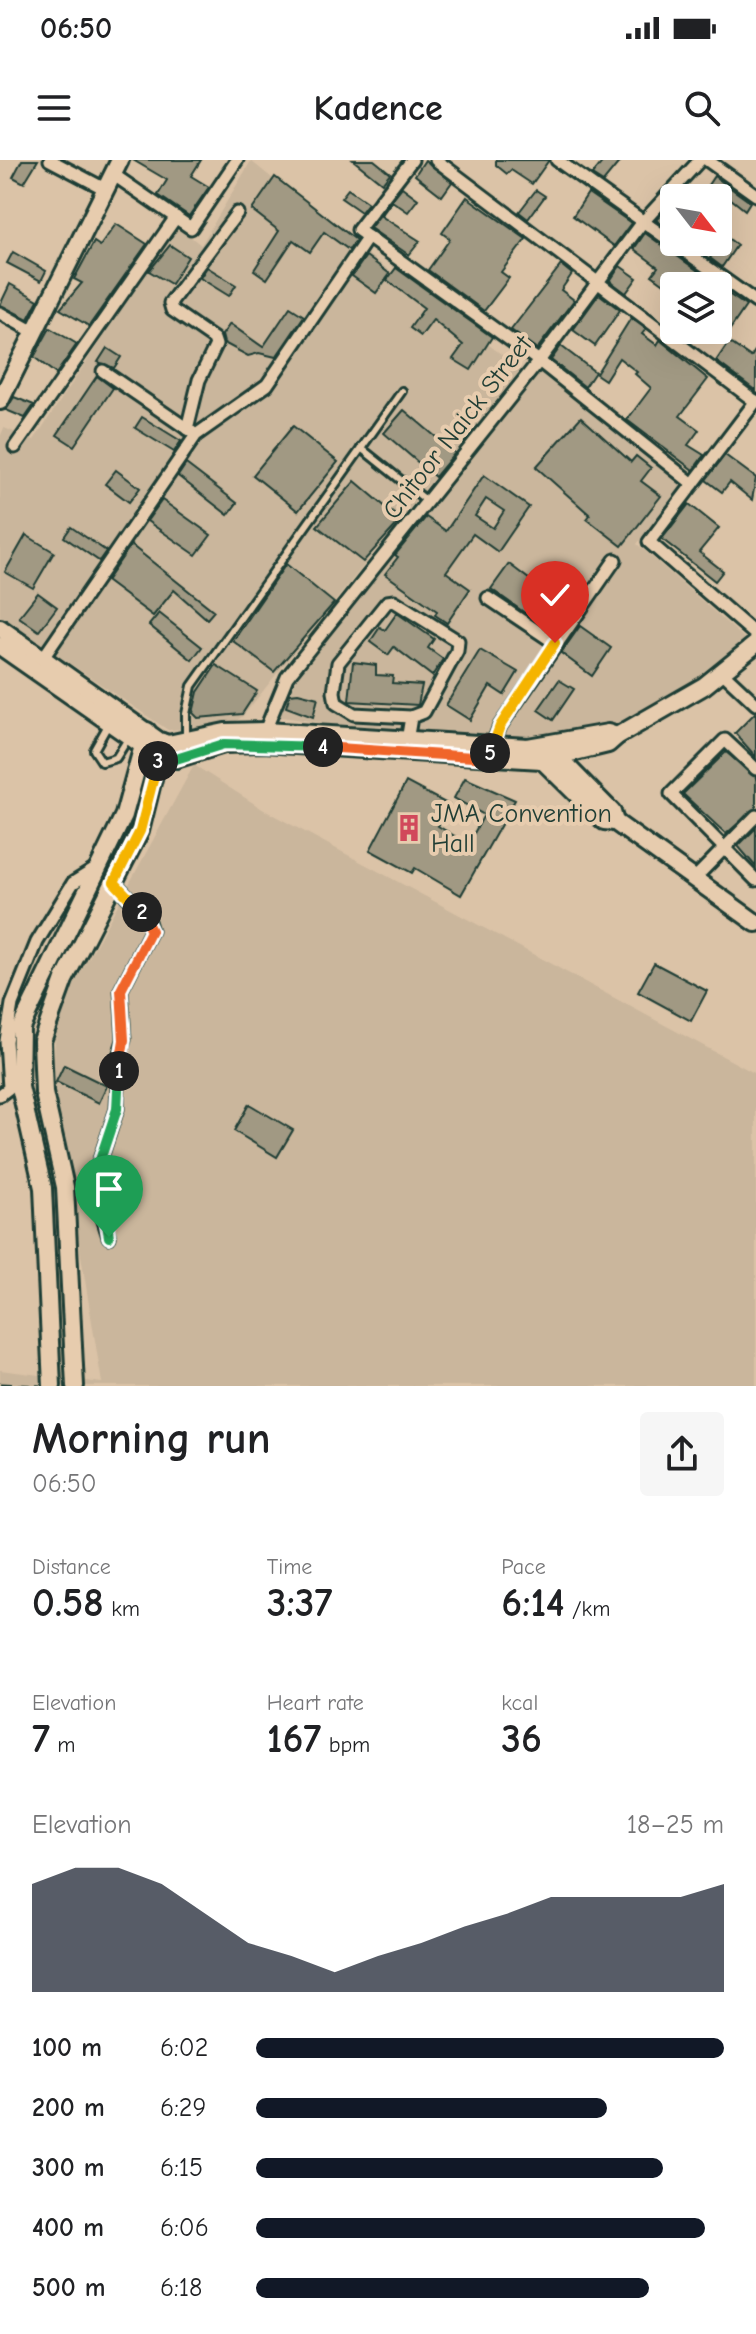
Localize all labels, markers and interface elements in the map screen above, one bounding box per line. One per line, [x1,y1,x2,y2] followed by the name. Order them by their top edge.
[40,11,112,46] text: 06:50
[32,86,76,130] icon: menu
[680,86,724,130] icon: search
[313,88,443,129] text: Kadence
[660,184,732,256] north arrow
[660,184,732,344] map controls
[660,272,732,344] button: layers
[377,329,540,525] street label: Chitoor Naick Street
[521,561,589,643] pin
[533,573,577,617] icon: check
[303,727,343,767] pin: 4
[470,733,510,773] pin: 5
[318,734,328,760] text: 4
[484,740,496,766] text: 5
[138,741,178,781] pin: 3
[153,748,163,774] text: 3
[431,799,612,859] place label: JMA Convention Hall
[394,813,424,843] building icon: JMA Convention Hall
[122,892,162,932] pin: 2
[137,899,147,925] text: 2
[99,1051,139,1091] pin: 1
[115,1058,123,1084] text: 1
[75,1155,143,1237] pin
[87,1167,131,1211] icon: arrive
[640,1412,724,1496] button: share
[32,1413,271,1464] text: Morning run
[32,1469,97,1499] text: 06:50
[32,1554,111,1580] text: Distance
[267,1554,312,1580] text: Time
[501,1554,546,1580] text: Pace
[32,1580,104,1626] text: 0.58
[267,1580,332,1626] text: 3:37
[501,1580,565,1626] text: 6:14
[104,1596,140,1622] text: km
[565,1596,610,1622] text: /km
[32,1690,116,1716] text: Elevation
[267,1690,364,1716] text: Heart rate
[501,1690,538,1716] text: kcal
[32,1716,50,1762] text: 7
[267,1716,321,1762] text: 167
[501,1716,542,1762] text: 36
[50,1732,76,1758] text: m
[321,1732,370,1758] text: bpm
[32,1810,132,1840] text: Elevation
[627,1810,724,1840] text: 18–25 m
[32,2033,102,2063] text: 100 m
[160,2033,208,2063] text: 6:02
[32,2093,105,2123] text: 200 m
[160,2093,206,2123] text: 6:29
[32,2153,105,2183] text: 300 m
[160,2153,203,2183] text: 6:15
[32,2213,104,2243] text: 400 m
[160,2213,209,2243] text: 6:06
[32,2273,106,2303] text: 500 m
[160,2273,202,2303] text: 6:18

